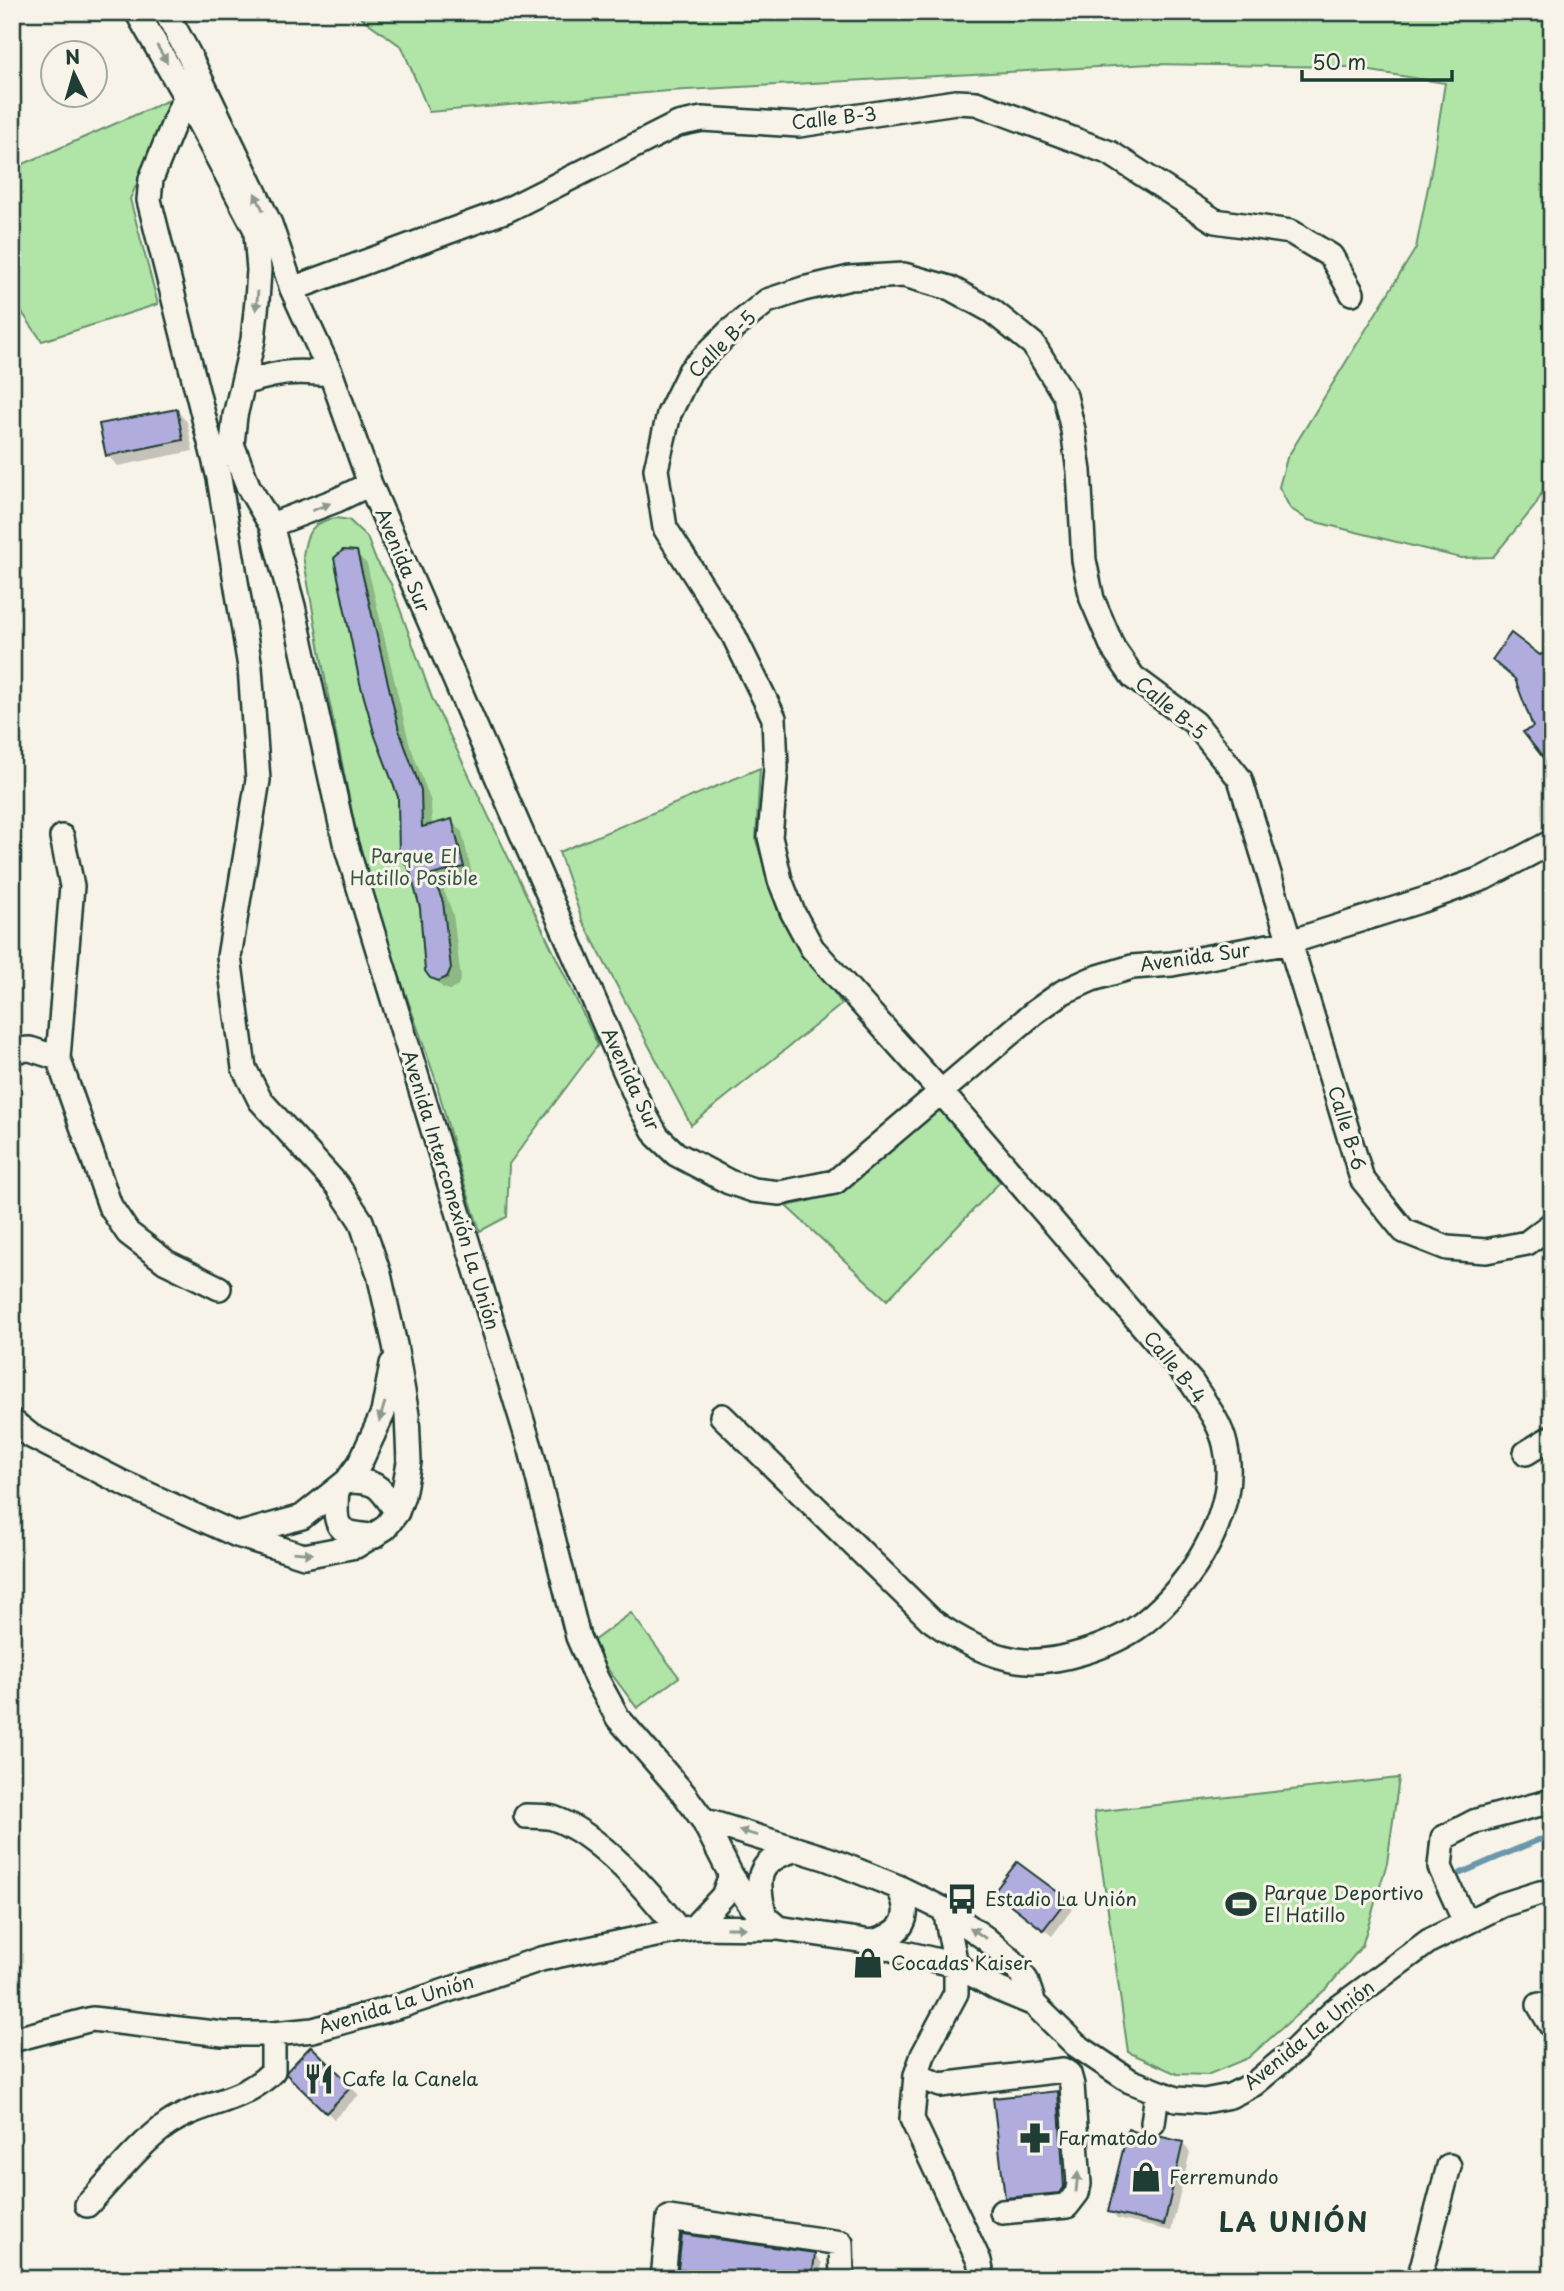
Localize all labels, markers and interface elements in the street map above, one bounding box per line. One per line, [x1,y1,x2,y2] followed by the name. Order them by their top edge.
[38,38,108,108] north arrow
[1302,38,1452,82] scale bar
[64,41,81,71] text: N
[155,44,168,63] one-way arrow
[1312,45,1366,77] text: 50 m
[790,99,878,135] street label: Calle B-3
[253,192,265,212] one-way arrow
[251,290,262,312] one-way arrow
[681,303,761,383] street label: Calle B-5
[311,501,332,512] one-way arrow
[369,503,439,616] street label: Avenida Sur
[1130,669,1213,745] street label: Calle B-5
[350,841,478,891] park label: Parque El Hatillo Posible
[1138,934,1252,978] street label: Avenida Sur
[596,1022,668,1135] street label: Avenida Sur
[396,1046,508,1333] street label: Avenida Interconexión La Unión
[1322,1082,1374,1173] street label: Calle B-6
[1138,1324,1214,1409] street label: Calle B-4
[377,1402,387,1423] one-way arrow
[292,1548,314,1559] one-way arrow
[737,1828,758,1838] one-way arrow
[1264,1878,1424,1928] place label: Parque Deportivo El Hatillo
[945,1882,979,1916] bus stop icon: Estadio La Unión
[985,1884,1137,1912] place label: Estadio La Unión
[1224,1887,1258,1921] sports icon: Parque Deportivo El Hatillo
[725,1922,747,1933] one-way arrow
[969,1926,987,1940] one-way arrow
[851,1946,885,1980] shop icon: Cocadas Kaiser
[891,1948,1032,1976] place label: Cocadas Kaiser
[315,1966,477,2040] street label: Avenida La Unión
[1237,1973,1380,2096] street label: Avenida La Unión
[302,2062,336,2096] restaurant icon: Cafe la Canela
[342,2064,478,2092] place label: Cafe la Canela
[1018,2121,1052,2155] pharmacy icon: Farmatodo
[1058,2123,1158,2151] place label: Farmatodo
[1129,2160,1163,2194] shop icon: Ferremundo
[1169,2162,1279,2190] place label: Ferremundo
[1072,2171,1083,2193] one-way arrow
[1219,2202,1369,2241] district label: LA UNIÓN

